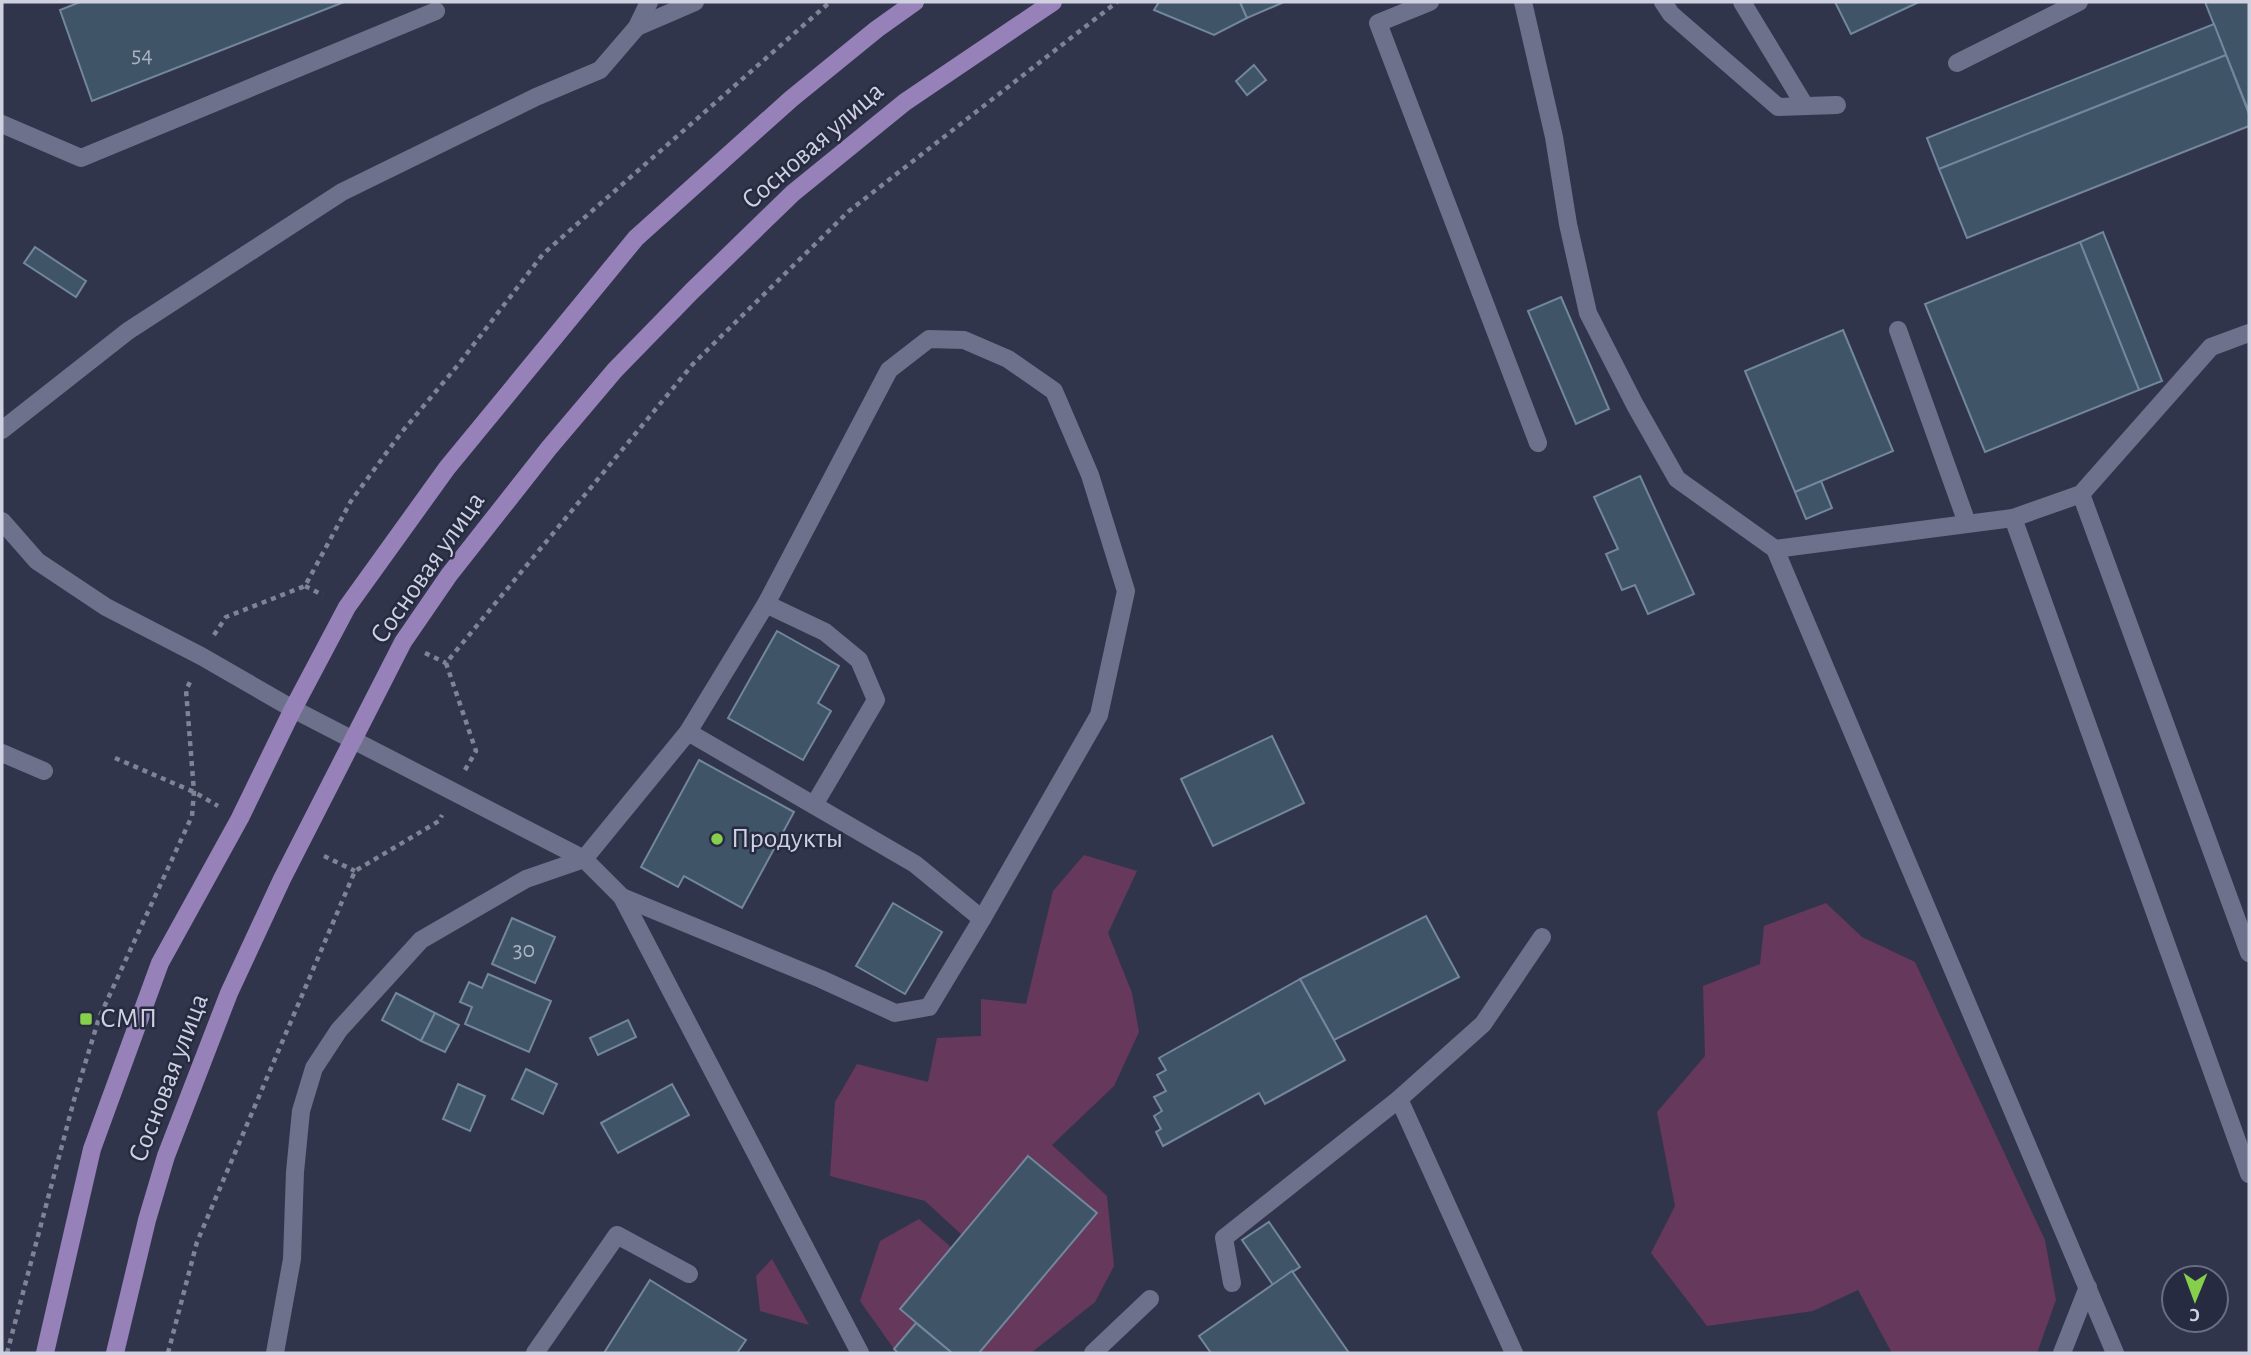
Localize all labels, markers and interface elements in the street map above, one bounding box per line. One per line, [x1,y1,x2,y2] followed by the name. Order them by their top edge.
[131,43,153,67] house number: 54
[737,77,889,215] street label: Сосновая улица
[366,487,491,649] street label: Сосновая улица
[731,825,843,853] place label: Продукты
[709,831,725,847] marker: Продукты
[513,938,535,962] house number: 30
[124,990,214,1166] street label: Сосновая улица
[100,1005,157,1033] place label: СМП
[78,1011,94,1027] marker: СМП
[2160,1264,2230,1334] north arrow
[2189,1305,2200,1324] text: С

